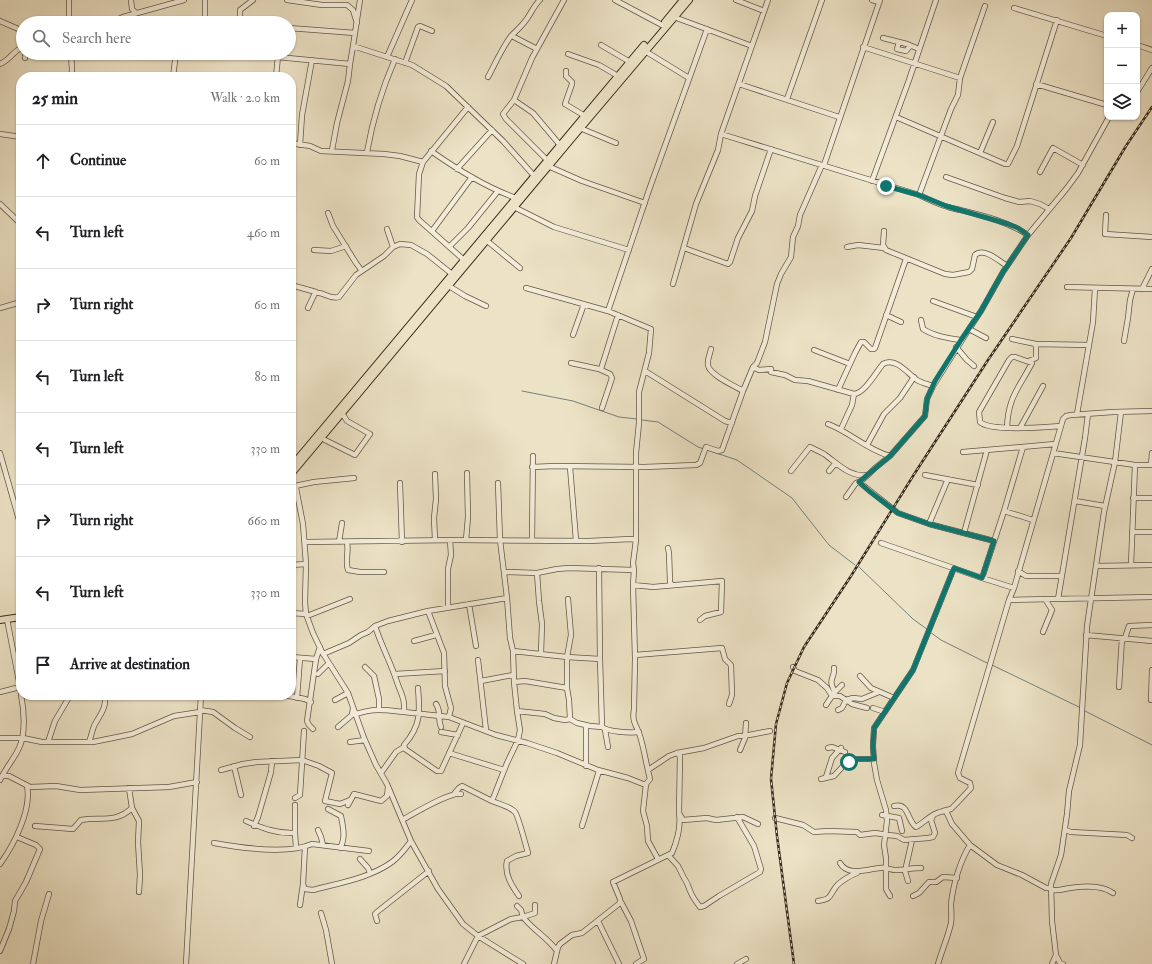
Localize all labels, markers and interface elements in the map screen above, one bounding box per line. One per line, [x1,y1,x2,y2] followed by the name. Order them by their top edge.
[1104,12,1140,120] map controls
[1104,12,1140,48] button: +
[16,16,296,60] search box
[30,27,52,49] icon: search
[62,29,131,48] text: Search here
[1104,48,1140,84] button: −
[1104,84,1140,120] button: layers
[32,88,78,109] text: 25 min
[210,90,280,106] text: Walk · 2.0 km
[32,150,54,172] icon: ahead
[70,151,126,170] text: Continue
[254,153,280,169] text: 60 m
[877,177,895,195] route end
[32,222,54,244] icon: left
[70,223,124,242] text: Turn left
[247,225,280,241] text: 460 m
[32,294,54,316] icon: right
[70,295,133,314] text: Turn right
[254,297,280,313] text: 60 m
[32,366,54,388] icon: left
[70,367,124,386] text: Turn left
[254,369,280,385] text: 80 m
[32,438,54,460] icon: left
[70,439,124,458] text: Turn left
[251,441,280,457] text: 330 m
[32,510,54,532] icon: right
[70,511,133,530] text: Turn right
[247,513,280,529] text: 660 m
[32,582,54,604] icon: left
[70,583,124,602] text: Turn left
[251,585,280,601] text: 330 m
[32,654,54,676] icon: arrive
[70,655,190,674] text: Arrive at destination
[840,753,858,771] route start

